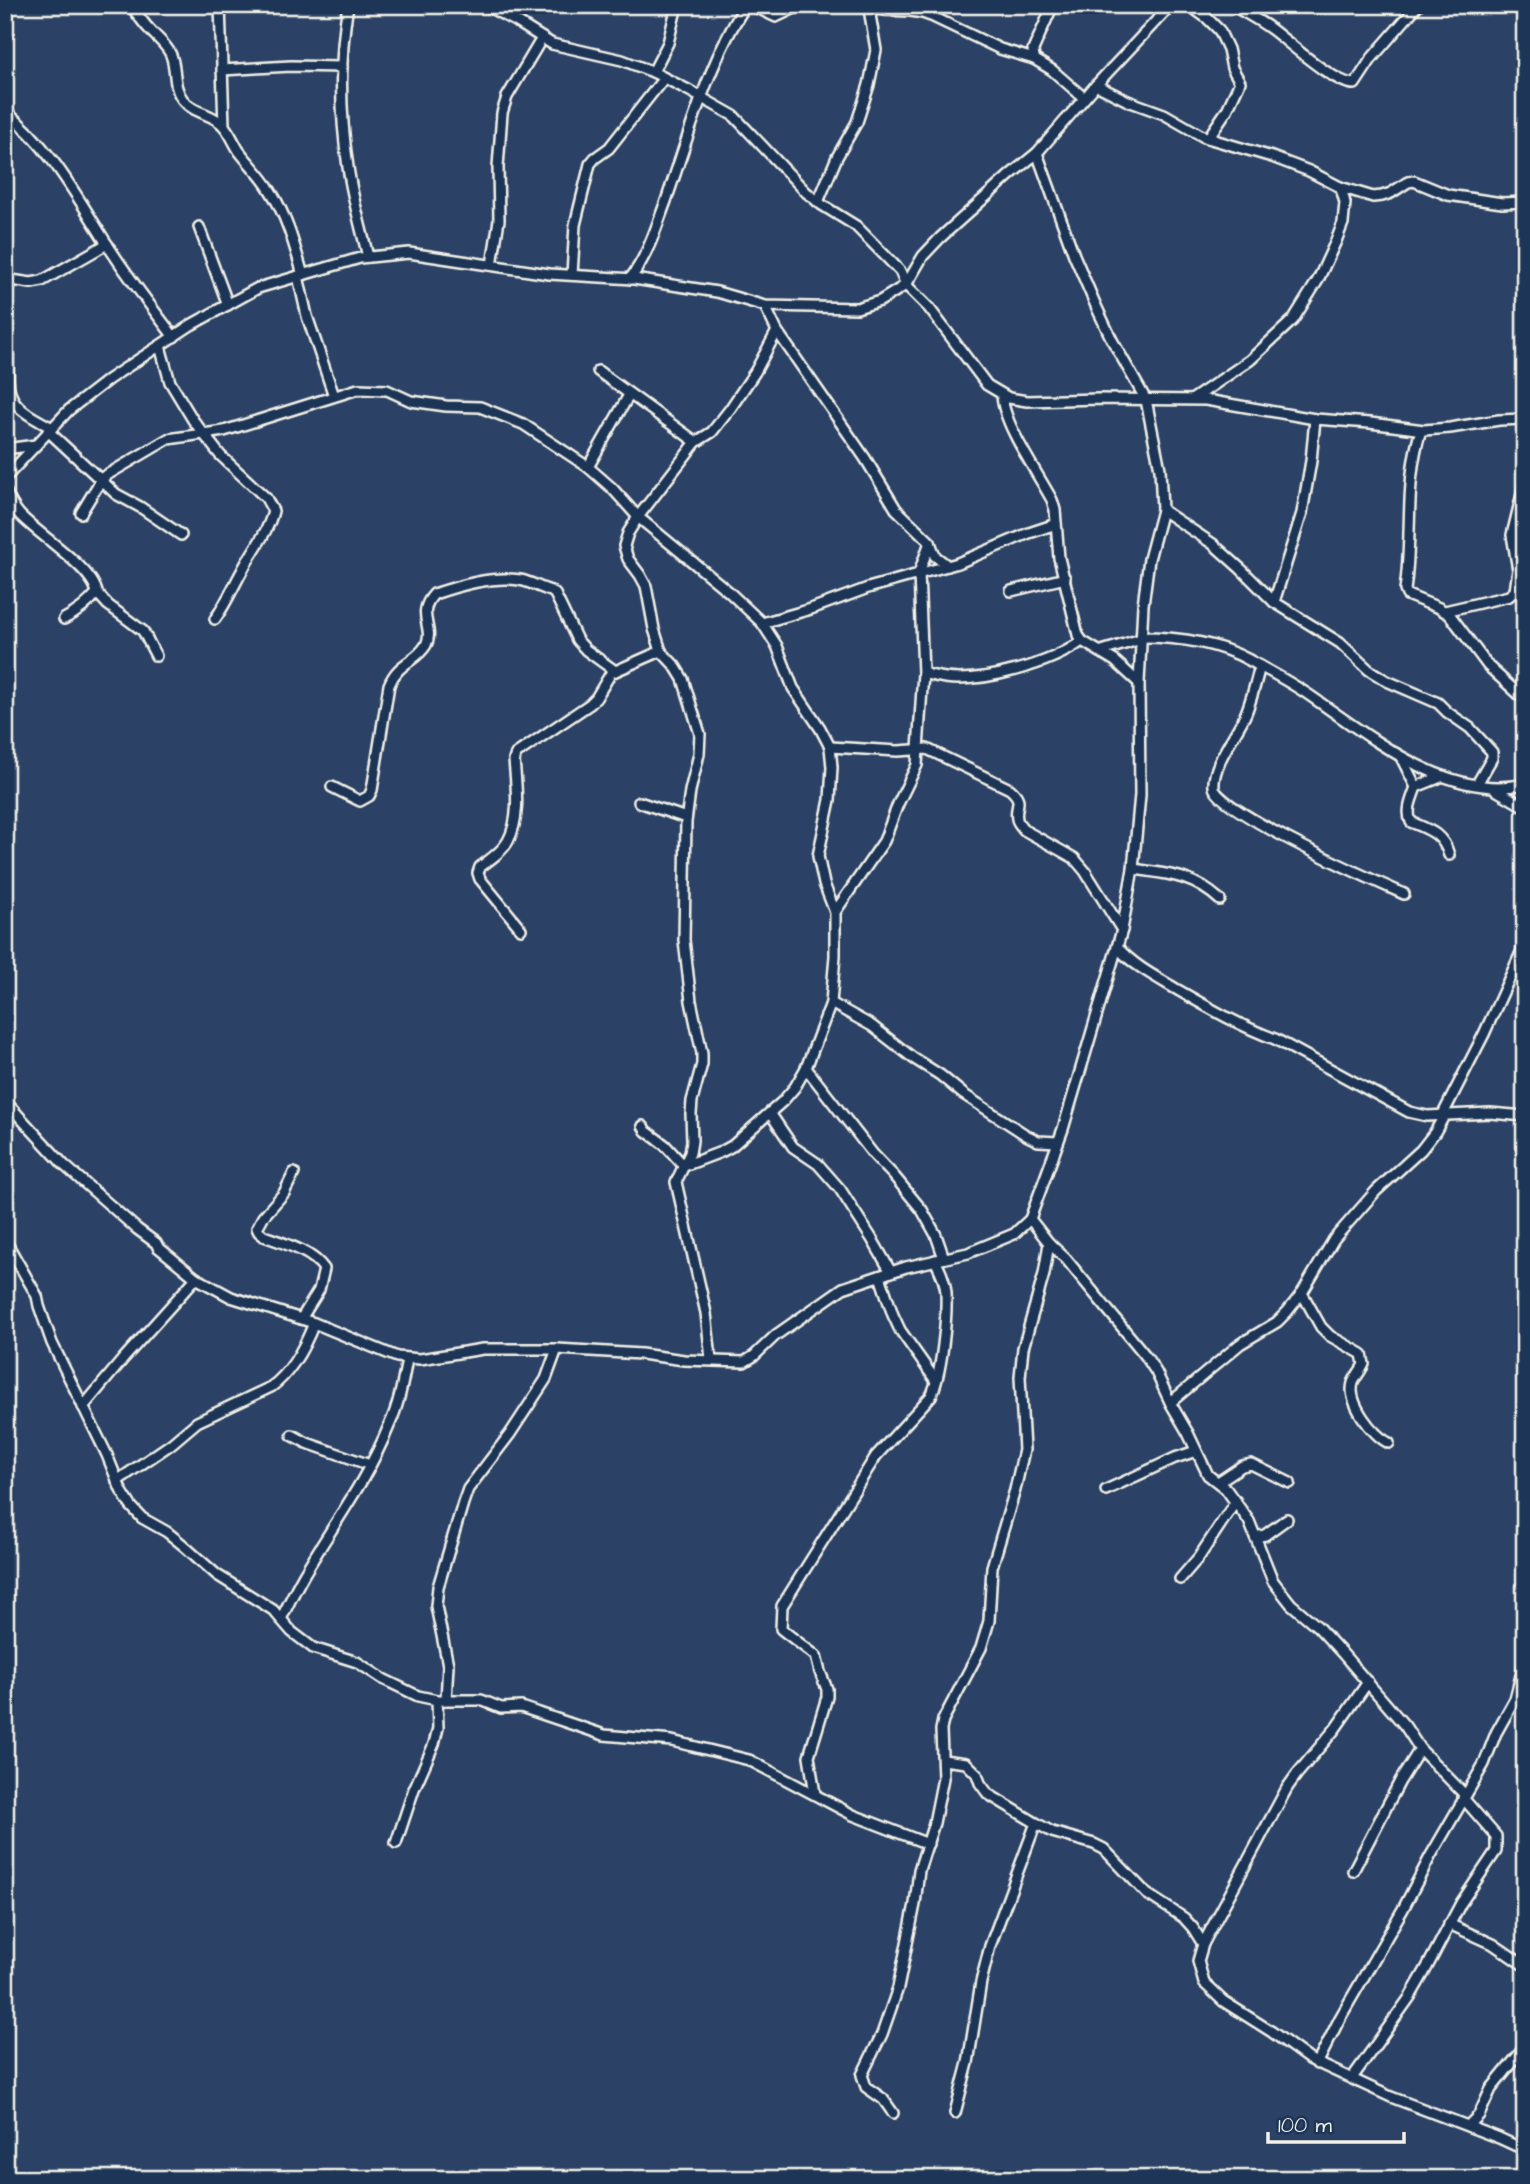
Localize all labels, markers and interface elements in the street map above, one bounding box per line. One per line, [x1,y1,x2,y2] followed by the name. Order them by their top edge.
[1268,2100,1404,2144] scale bar
[1278,2111,1333,2140] text: 100 m

